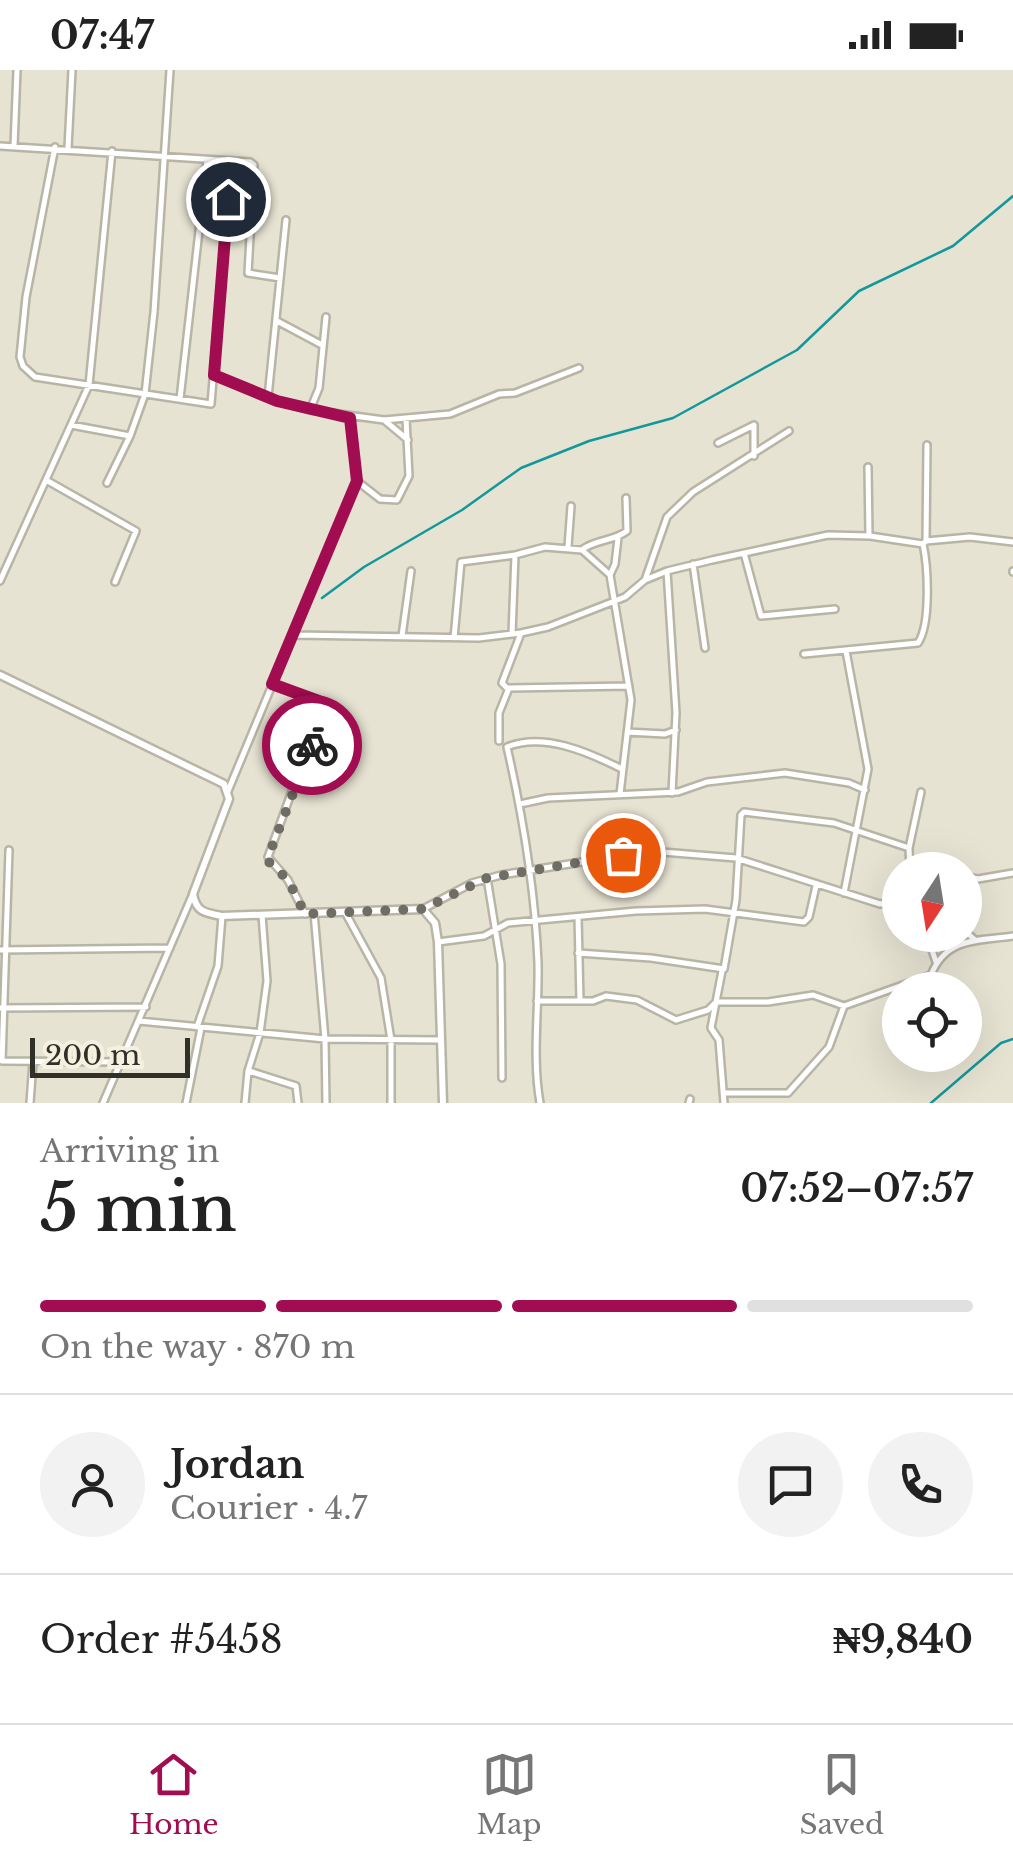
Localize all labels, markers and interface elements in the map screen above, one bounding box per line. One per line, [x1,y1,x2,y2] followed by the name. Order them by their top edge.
[50,12,154,59] text: 07:47
[186,157,271,242] pin
[201,172,256,227] icon: home
[262,695,362,795] courier
[285,718,340,773] icon: bike
[581,813,666,898] pin
[596,828,651,883] icon: bag
[882,852,982,952] north arrow
[882,852,982,1072] map controls
[882,972,982,1072] button: locate
[30,1033,190,1078] scale bar
[45,1038,140,1073] text: 200 m
[40,1131,219,1171] text: Arriving in
[740,1165,973,1212] text: 07:52–07:57
[40,1168,237,1249] text: 5 min
[40,1327,355,1367] text: On the way · 870 m
[40,1432,145,1537] button: person
[738,1432,843,1537] button: chat
[868,1432,973,1537] button: phone
[170,1441,304,1488] text: Jordan
[170,1488,367,1528] text: Courier · 4.7
[40,1616,283,1663] text: Order #5458
[833,1616,973,1663] text: ₦9,840
[129,1747,219,1842] tab: Home
[477,1747,542,1842] tab: Map
[800,1747,884,1842] tab: Saved

